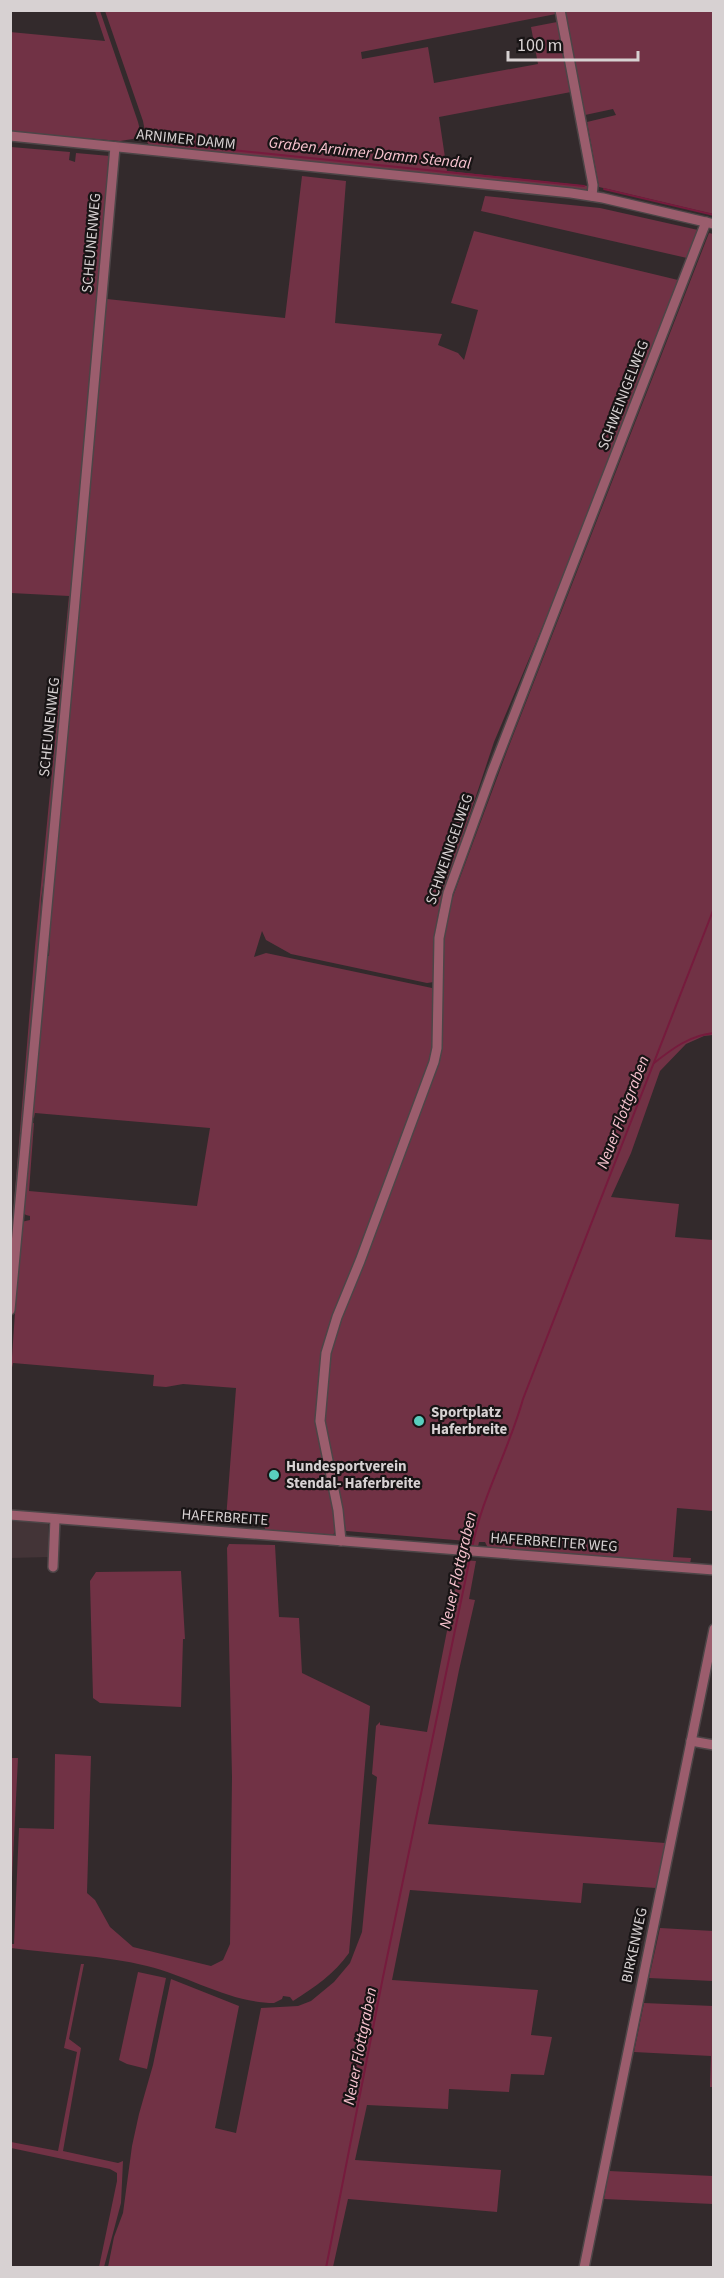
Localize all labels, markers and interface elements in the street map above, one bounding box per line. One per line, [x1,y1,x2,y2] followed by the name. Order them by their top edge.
[508,24,638,62] scale bar
[517,33,562,58] text: 100 m
[135,124,237,155] street label: ARNIMER DAMM
[268,131,472,175] water label: Graben Arnimer Damm Stendal
[77,192,106,294] street label: SCHEUNENWEG
[593,337,654,453] street label: SCHWEINIGELWEG
[34,676,65,778] street label: SCHEUNENWEG
[421,791,478,908] street label: SCHWEINIGELWEG
[591,1053,655,1172] water label: Neuer Flottgraben
[431,1402,508,1440] place label: Sportplatz Haferbreite
[412,1414,426,1428] marker: Sportplatz Haferbreite
[286,1456,421,1494] place label: Hundesportverein Stendal- Haferbreite
[267,1468,281,1482] marker: Hundesportverein Stendal- Haferbreite
[181,1504,269,1531] street label: HAFERBREITE
[434,1510,482,1631] water label: Neuer Flottgraben
[490,1528,618,1557] street label: HAFERBREITER WEG
[616,1905,653,1985] street label: BIRKENWEG
[338,1986,382,2107] water label: Neuer Flottgraben

